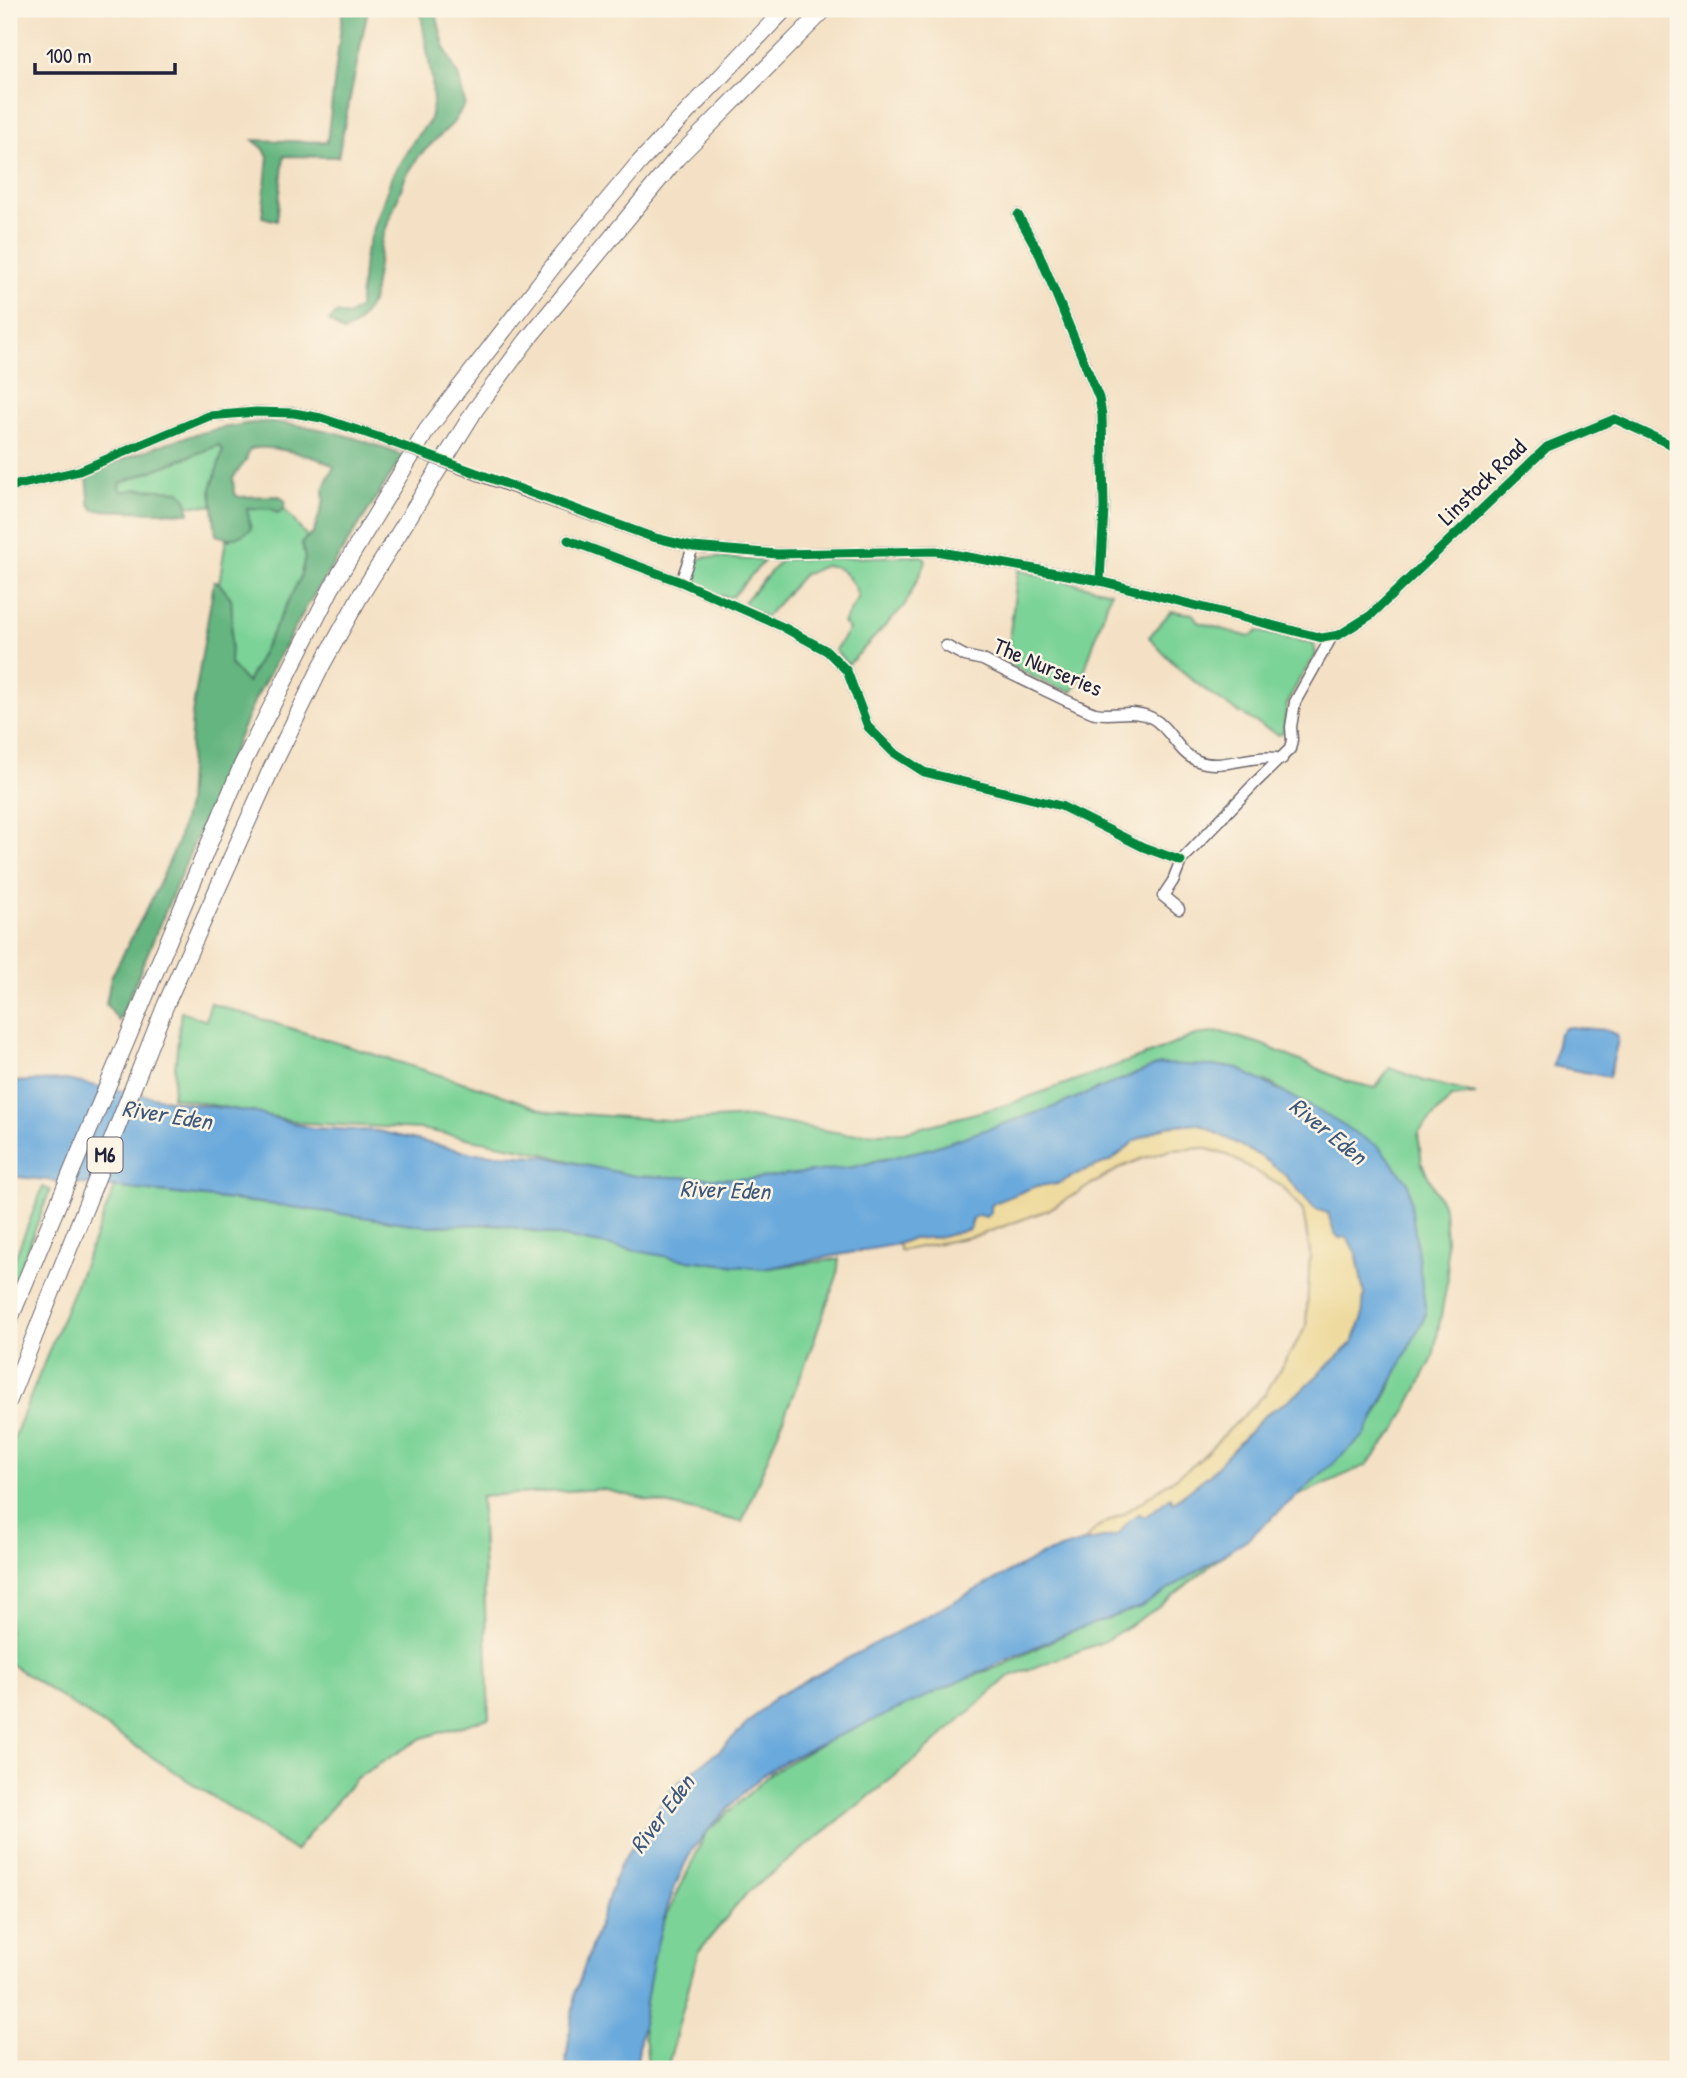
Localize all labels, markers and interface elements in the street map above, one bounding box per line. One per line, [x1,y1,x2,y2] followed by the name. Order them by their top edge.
[35,32,175,76] scale bar
[46,41,92,70] text: 100 m
[1431,432,1533,532] street label: Linstock Road
[989,630,1107,703] street label: The Nurseries
[1283,1089,1376,1173] water label: River Eden
[120,1091,216,1137] water label: River Eden
[88,1138,122,1172] road number: M6
[679,1171,773,1207] water label: River Eden
[621,1766,703,1859] water label: River Eden

